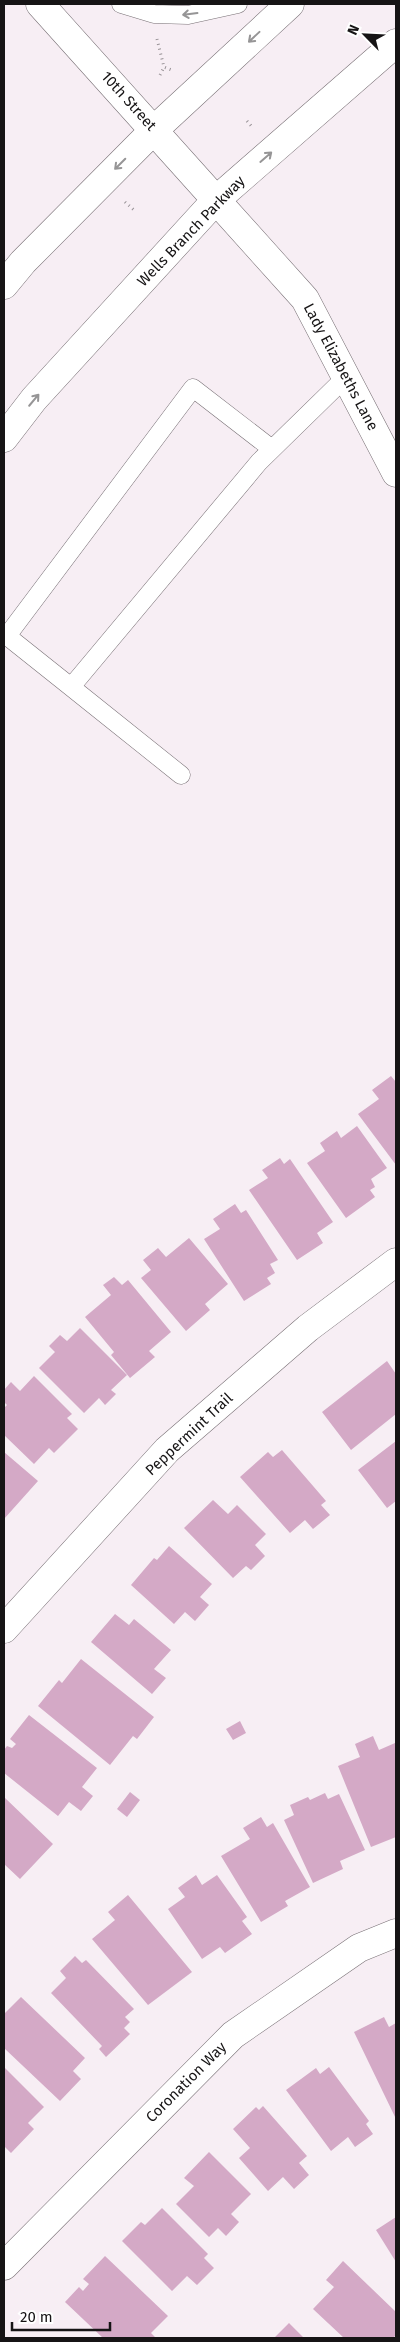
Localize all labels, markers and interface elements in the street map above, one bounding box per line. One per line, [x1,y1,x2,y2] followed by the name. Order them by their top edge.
[183,9,199,19] one-way arrow
[340,10,390,60] north arrow
[344,22,363,38] text: N
[248,31,261,43] one-way arrow
[98,68,161,135] street label: 10th Street
[260,151,273,162] one-way arrow
[114,157,126,170] one-way arrow
[134,171,249,290] street label: Wells Branch Parkway
[300,300,382,434] street label: Lady Elizabeths Lane
[28,393,39,406] one-way arrow
[142,1389,237,1479] street label: Peppermint Trail
[142,2038,230,2126] street label: Coronation Way
[12,2300,110,2332] scale bar
[20,2308,53,2326] text: 20 m

